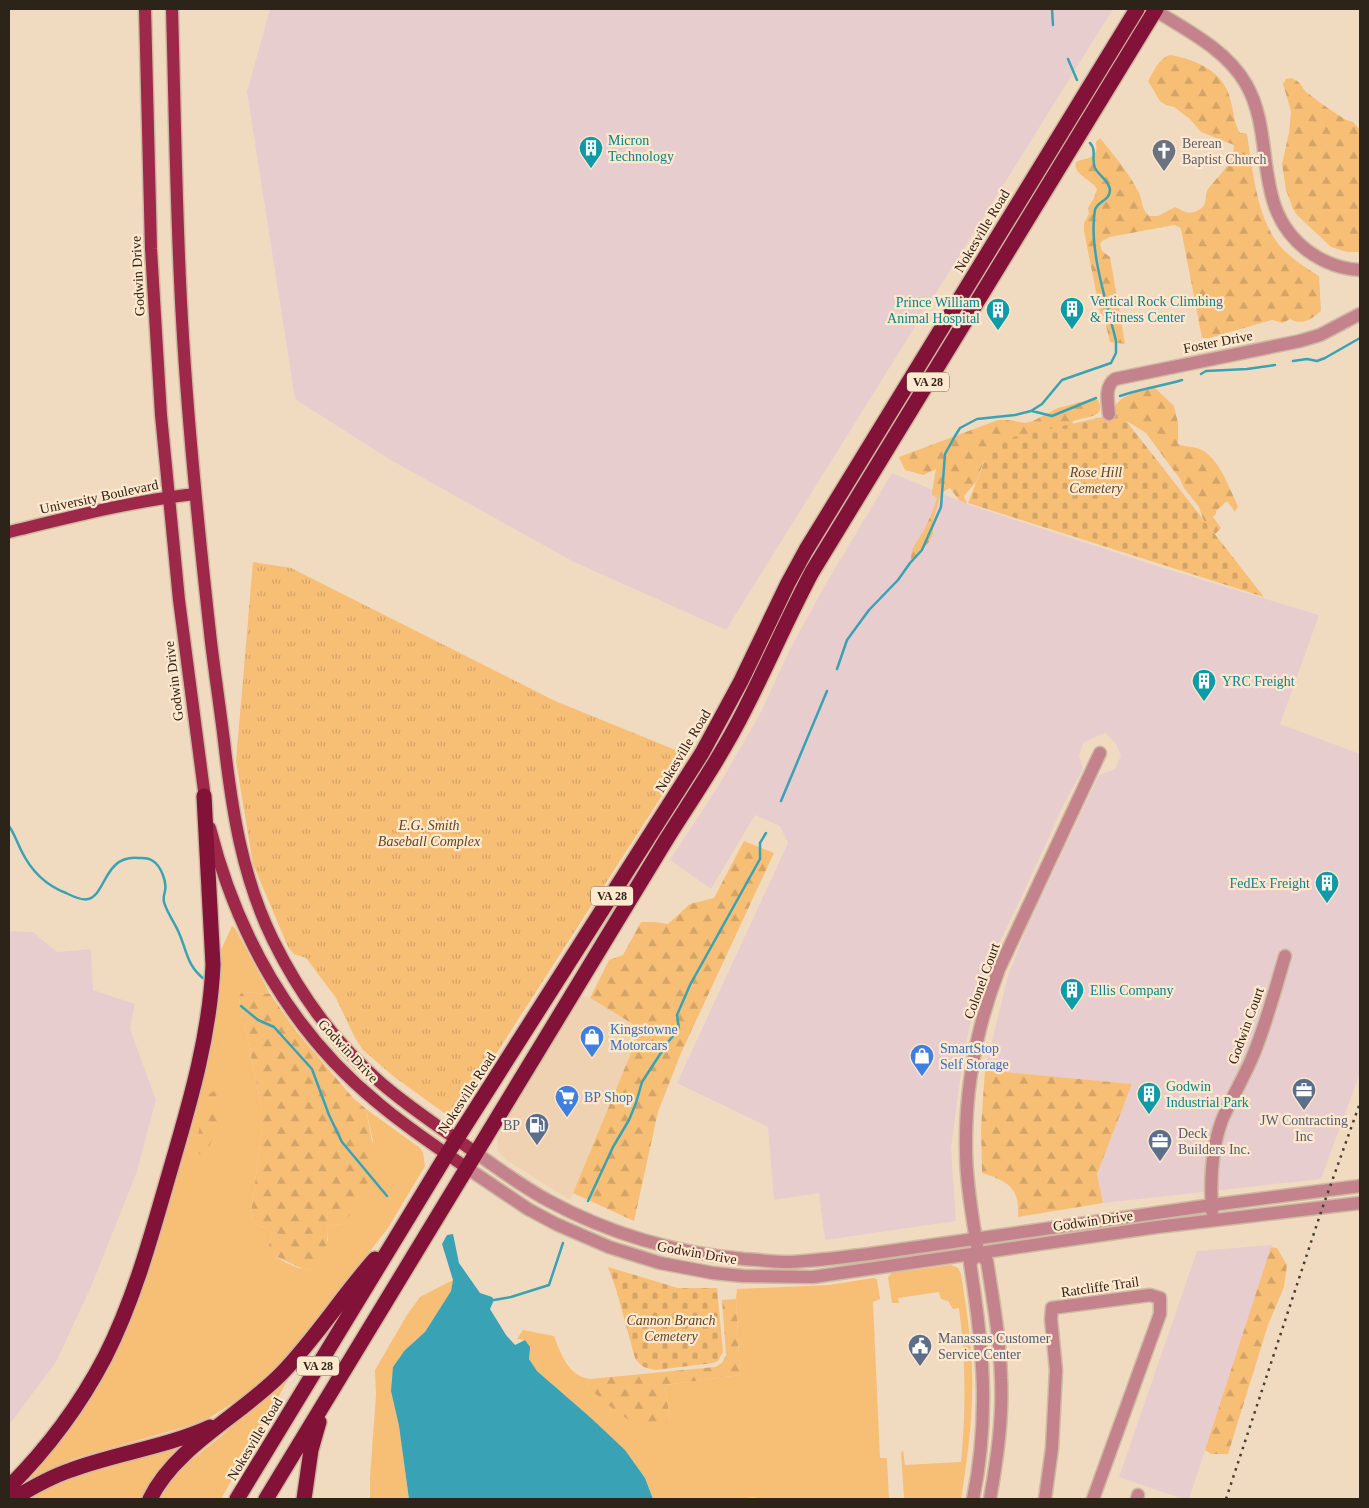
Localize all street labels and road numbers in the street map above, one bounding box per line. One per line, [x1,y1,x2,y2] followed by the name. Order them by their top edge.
[951,187,1013,275] street label: Nokesville Road
[128,235,148,317] street label: Godwin Drive
[1182,328,1254,356] street label: Foster Drive
[907,372,949,392] road number: VA 28
[38,477,160,517] street label: University Boulevard
[162,640,186,722] street label: Godwin Drive
[652,707,714,795] street label: Nokesville Road
[591,886,633,906] road number: VA 28
[961,941,1003,1021] street label: Colonel Court
[1225,986,1267,1066] street label: Godwin Court
[315,1016,381,1086] street label: Godwin Drive
[435,1050,499,1136] street label: Nokesville Road
[1052,1208,1134,1234] street label: Godwin Drive
[656,1239,738,1267] street label: Godwin Drive
[1060,1274,1140,1300] street label: Ratcliffe Trail
[297,1356,339,1375] road number: VA 28
[224,1395,286,1483] street label: Nokesville Road

